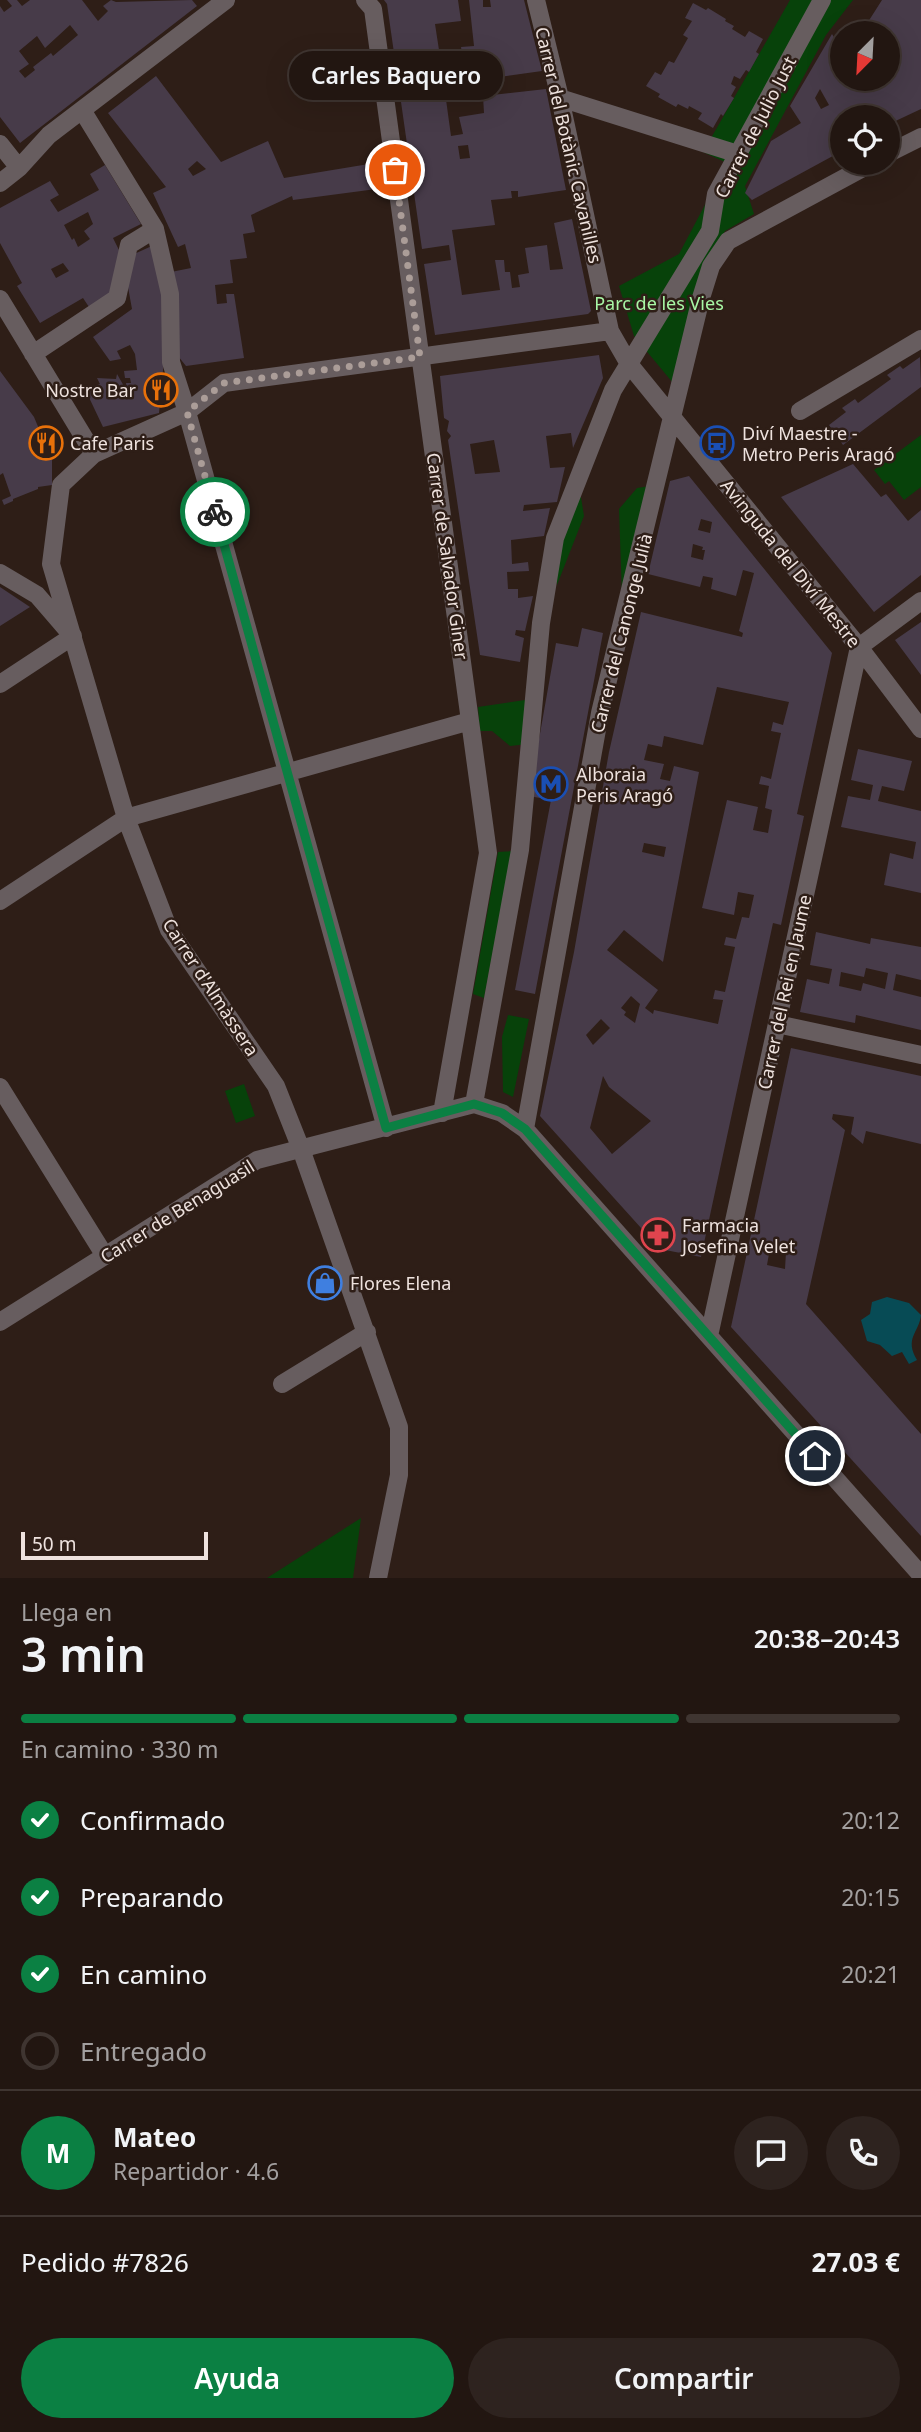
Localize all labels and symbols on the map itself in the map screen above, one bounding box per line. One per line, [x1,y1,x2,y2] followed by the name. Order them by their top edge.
[830,21,900,91] north arrow
[530,25,608,265] street label: Carrer del Botànic Cavanilles
[288,51,502,100] callout: Carles Baquero
[709,52,801,202] street label: Carrer de Julio Just
[365,140,425,200] pin
[594,291,724,315] park label: Parc de les Vies
[142,371,180,409] restaurant icon: Nostre Bar
[45,378,137,402] place label: Nostre Bar
[742,421,895,466] place label: Diví Maestre - Metro Peris Aragó
[27,424,65,462] restaurant icon: Cafe Paris
[698,424,736,462] bus stop icon: Diví Maestre - Metro Peris Aragó
[70,431,154,455] place label: Cafe Paris
[422,451,474,661] street label: Carrer de Salvador Giner
[716,474,866,652] street label: Avinguda del Diví Mestre
[180,477,250,547] courier
[585,531,657,735] street label: Carrer del Canonge Julià
[576,762,673,807] place label: Alboraia Peris Aragó
[532,765,570,803] metro station icon: Alboraia Peris Aragó
[752,892,816,1092] street label: Carrer del Rei en Jaume
[157,913,265,1061] street label: Carrer d'Almàssera
[95,1154,259,1268] street label: Carrer de Benaguasil
[680,1213,796,1258] place label: Farmacia Josefina Velet
[639,1216,677,1254] pharmacy icon: Farmacia Josefina Velet
[306,1264,344,1302] shop icon: Flores Elena
[350,1271,451,1295] place label: Flores Elena
[785,1426,845,1486] pin
[21,1529,208,1561] scale bar

